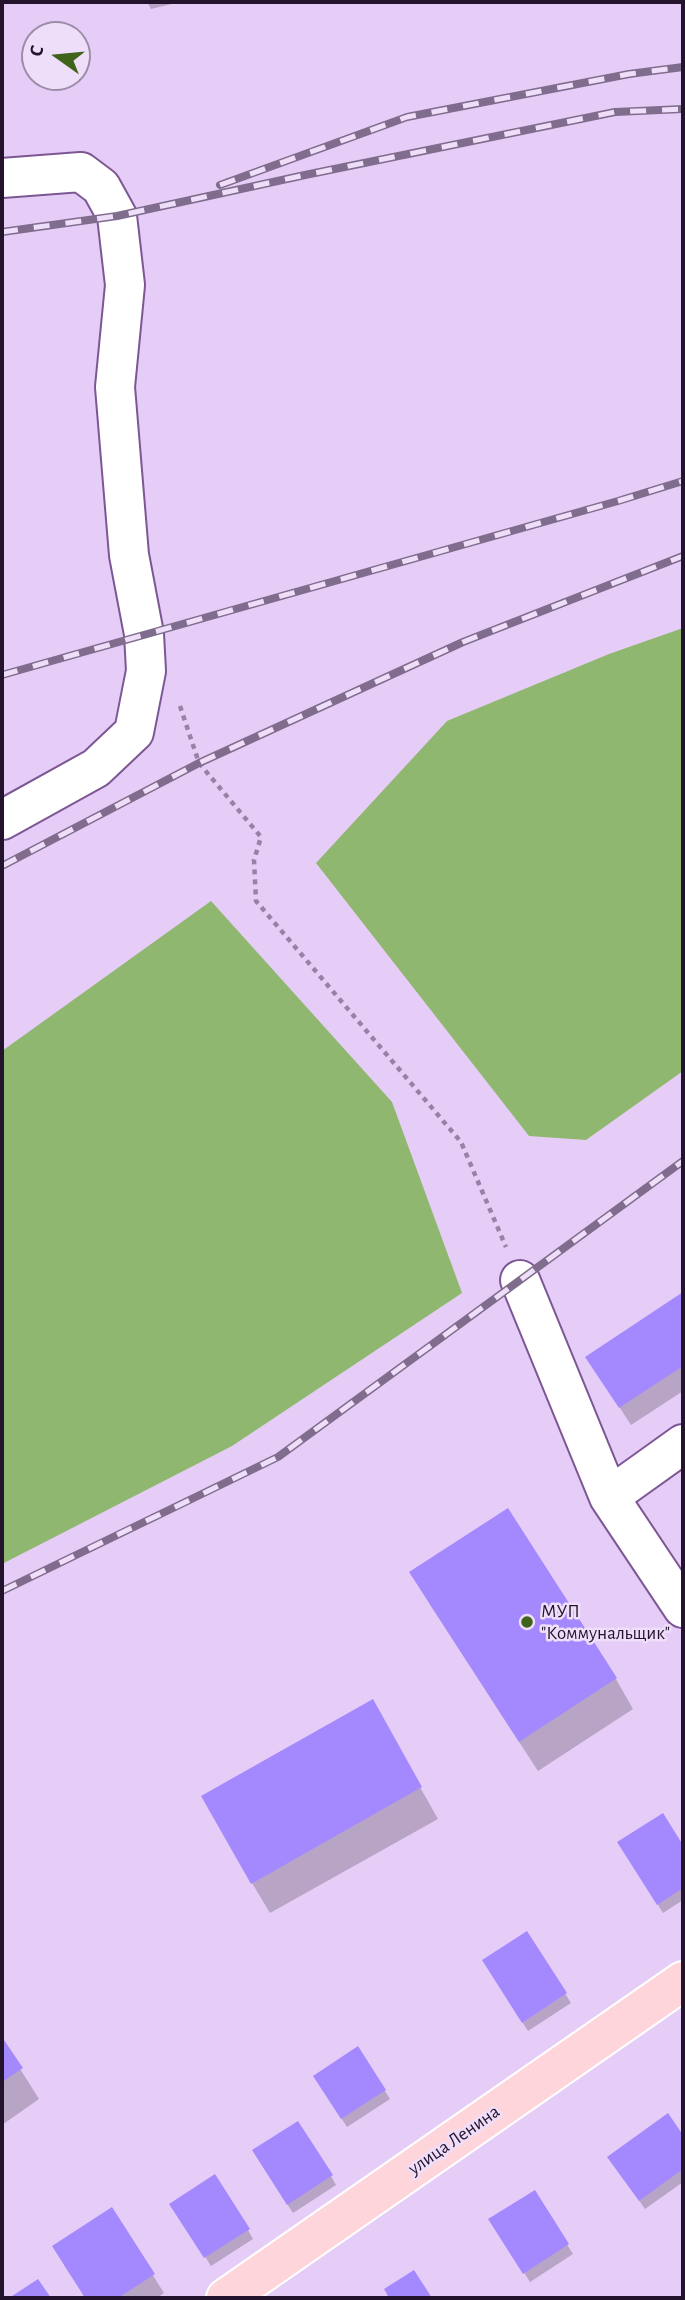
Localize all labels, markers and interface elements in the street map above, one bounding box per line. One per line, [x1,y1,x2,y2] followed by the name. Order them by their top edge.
[21,21,91,91] north arrow
[27,43,48,58] text: С
[541,1600,670,1644] place label: МУП "Коммунальщик"
[519,1614,535,1630] marker: МУП "Коммунальщик"
[404,2100,504,2180] street label: улица Ленина

